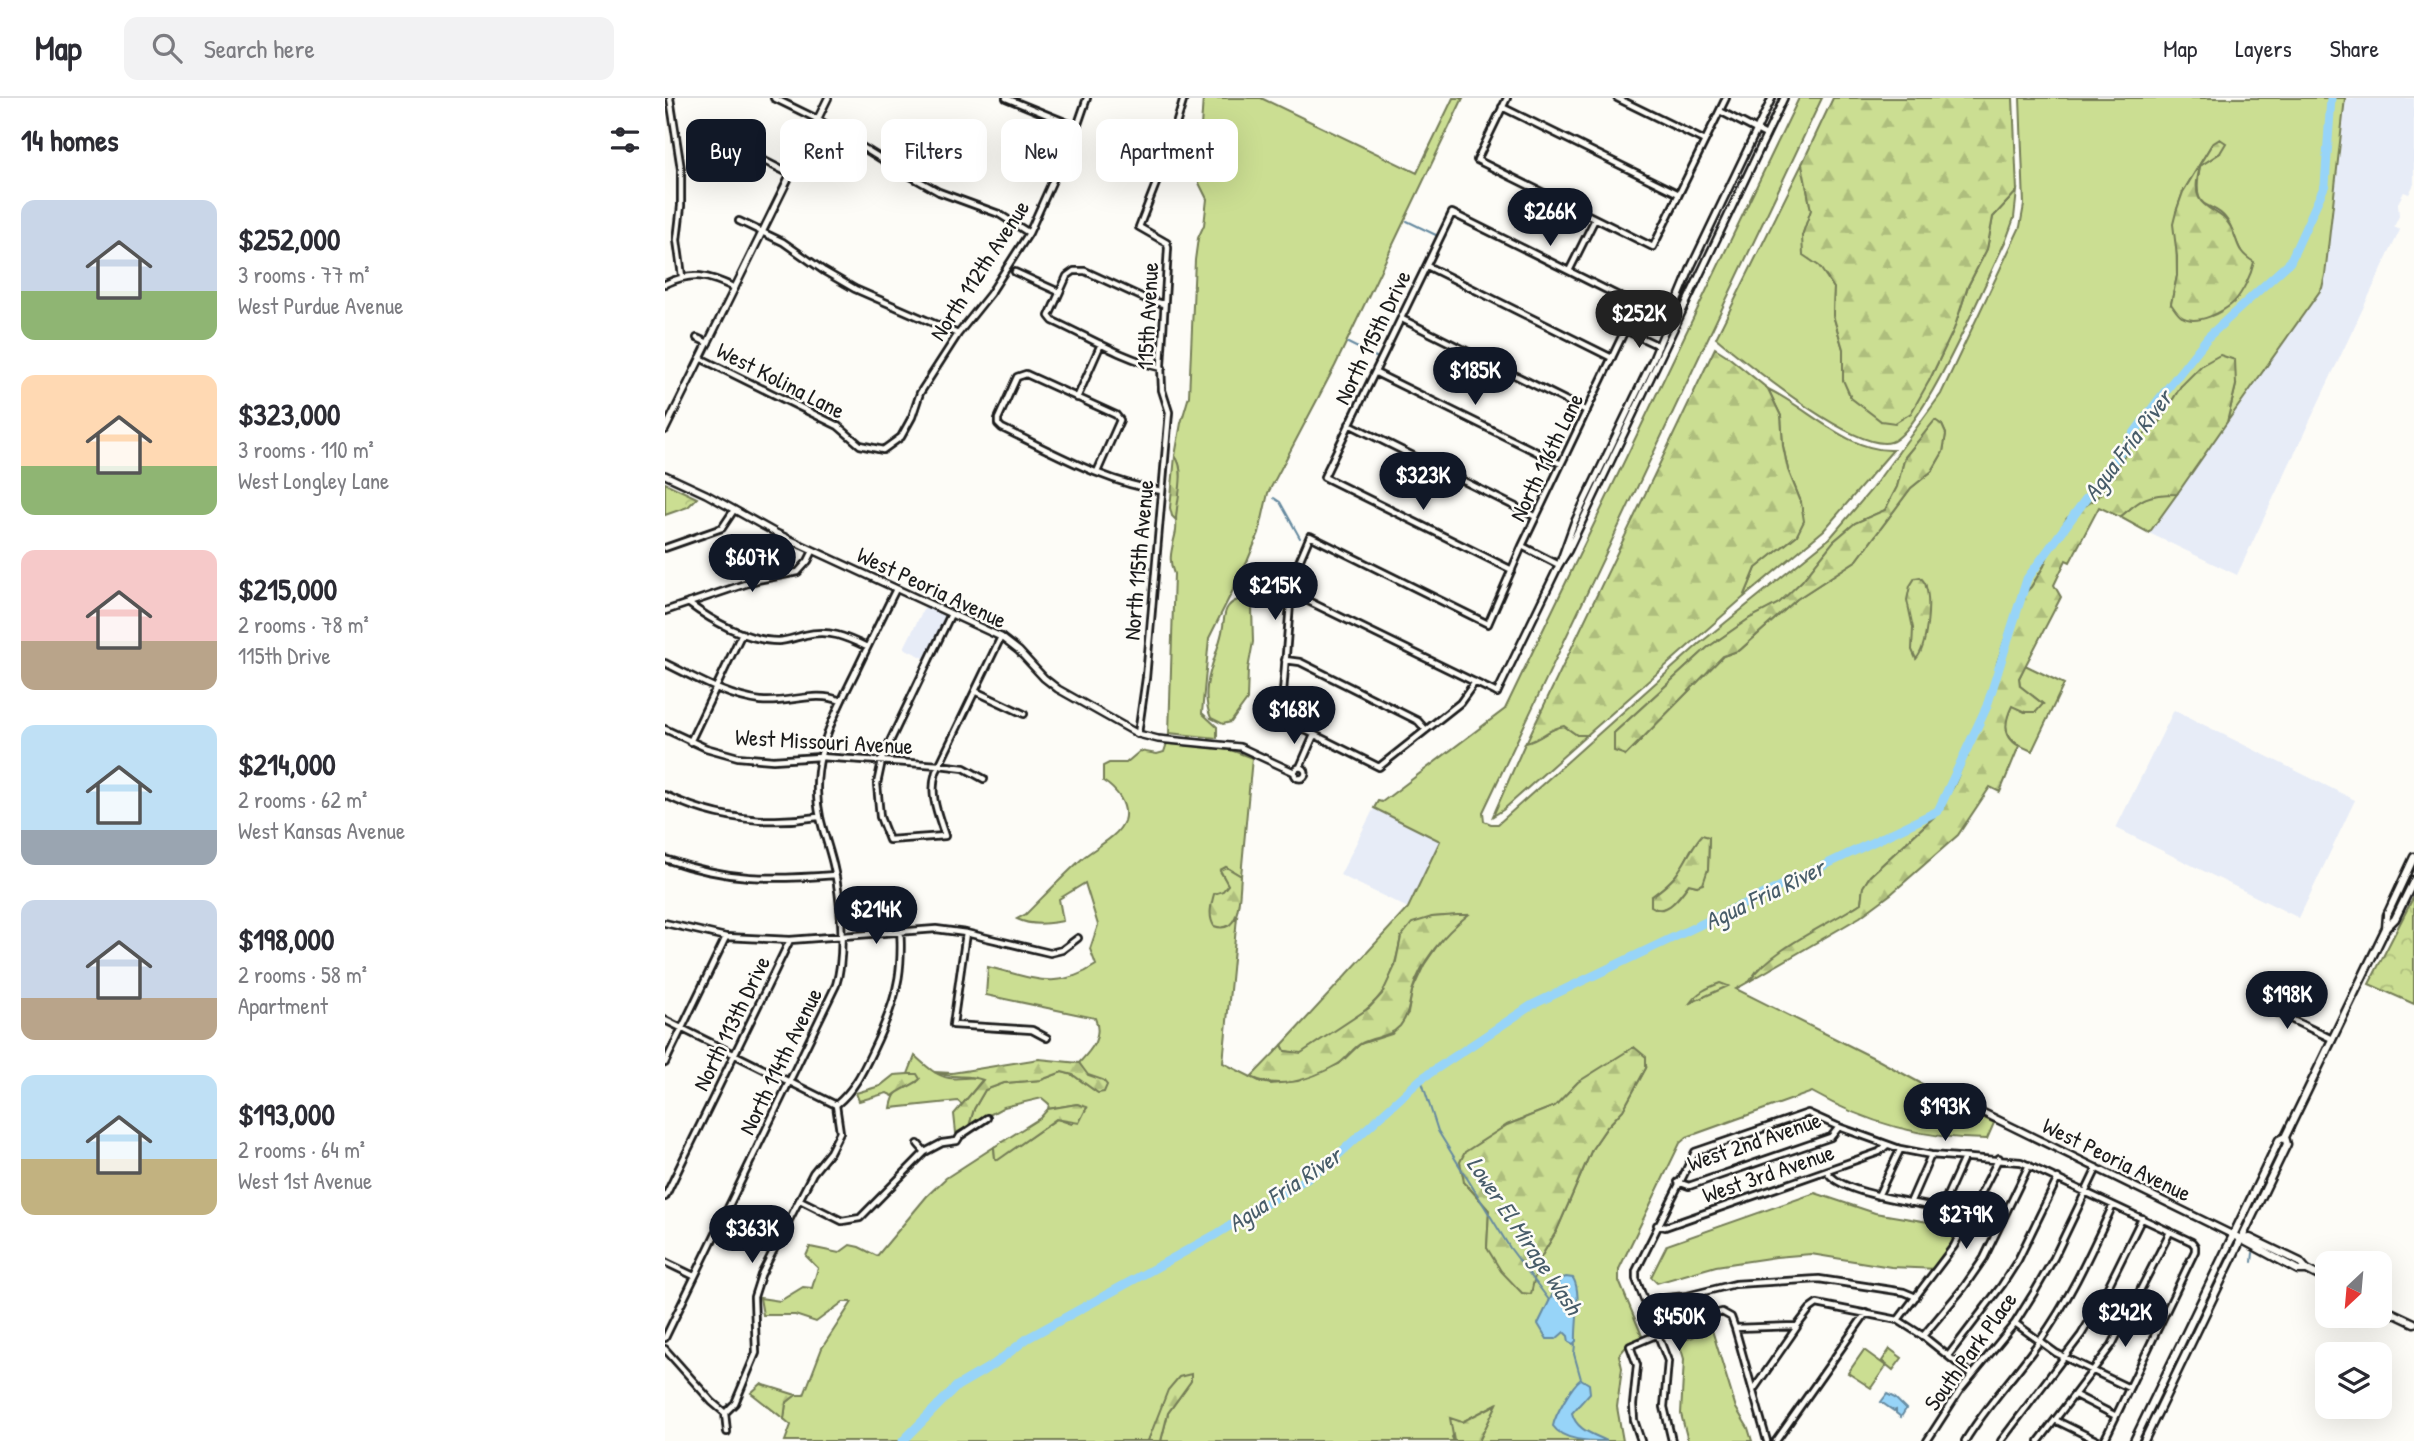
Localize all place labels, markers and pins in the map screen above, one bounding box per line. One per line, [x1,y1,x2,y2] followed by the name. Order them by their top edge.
[1501,188,1599,248] pin: $266K
[1590,290,1688,350] pin: $252K
[1426,348,1524,407] pin: $185K
[1374,452,1472,512] pin: $323K
[703,534,801,594] pin: $607K
[1226,562,1324,622] pin: $215K
[1245,686,1343,746] pin: $168K
[827,886,925,946] pin: $214K
[2238,972,2336,1031] pin: $198K
[1896,1084,1994,1143] pin: $193K
[1917,1192,2015,1251] pin: $279K
[703,1206,801,1265] pin: $363K
[2076,1290,2174,1349] pin: $242K
[1630,1294,1728,1353] pin: $450K

